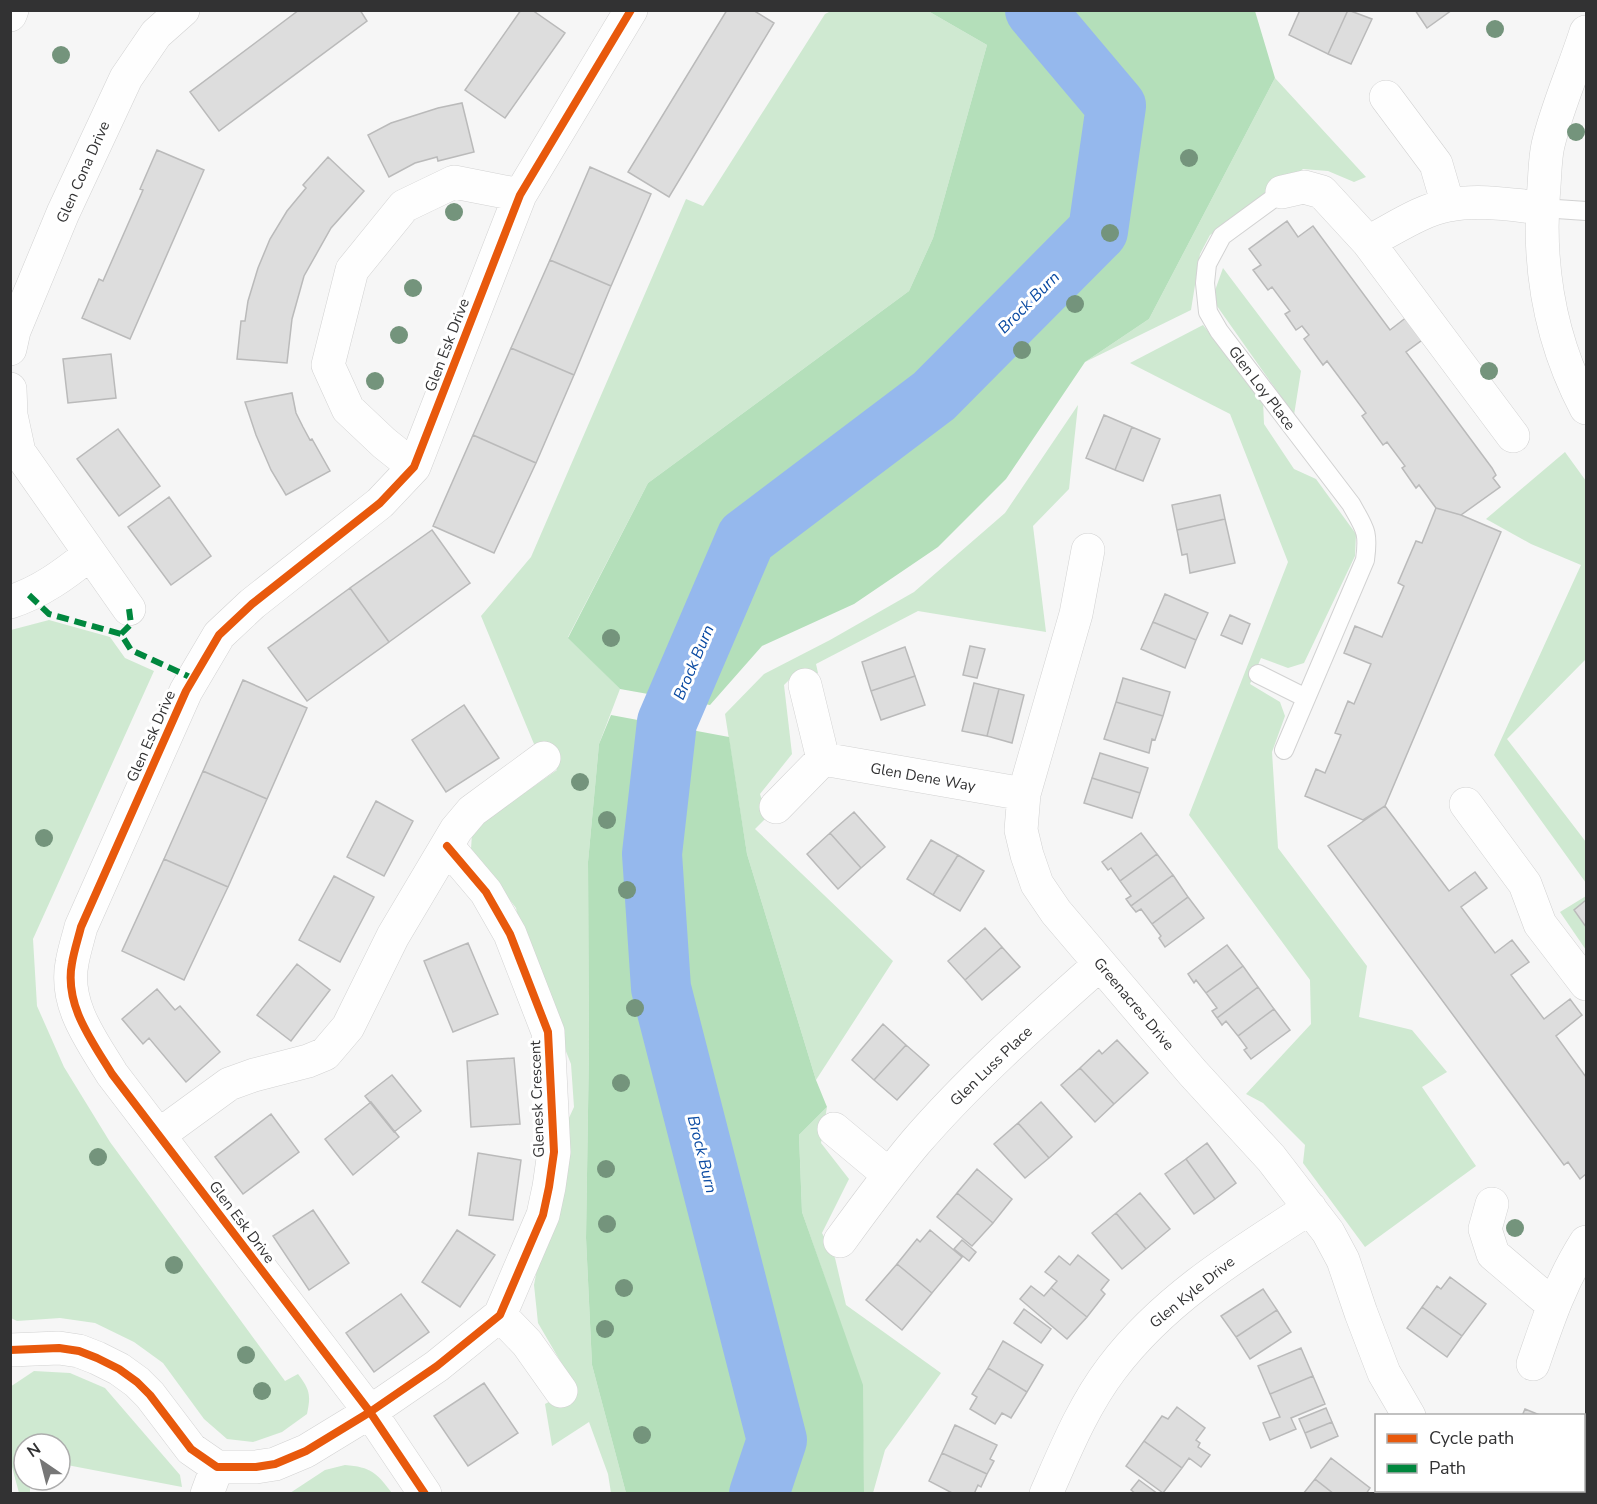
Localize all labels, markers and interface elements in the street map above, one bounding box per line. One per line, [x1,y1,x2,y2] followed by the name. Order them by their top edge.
[52,118,114,226] street label: Glen Cona Drive
[993,267,1065,339] water label: Brock Burn
[420,295,474,395] street label: Glen Esk Drive
[1224,342,1300,434] street label: Glen Loy Place
[668,622,720,703] water label: Brock Burn
[122,687,180,785] street label: Glen Esk Drive
[869,758,977,796] street label: Glen Dene Way
[1089,953,1179,1055] street label: Greenacres Drive
[946,1022,1036,1110] street label: Glen Luss Place
[525,1039,549,1158] street label: Glenesk Crescent
[682,1113,722,1195] water label: Brock Burn
[204,1177,280,1267] street label: Glen Esk Drive
[1145,1251,1239,1333] street label: Glen Kyle Drive
[1375,1414,1585,1492] legend
[1429,1426,1514,1450] text: Cycle path
[12,1432,72,1492] north arrow
[23,1438,45,1463] text: N
[1429,1456,1466,1480] text: Path

